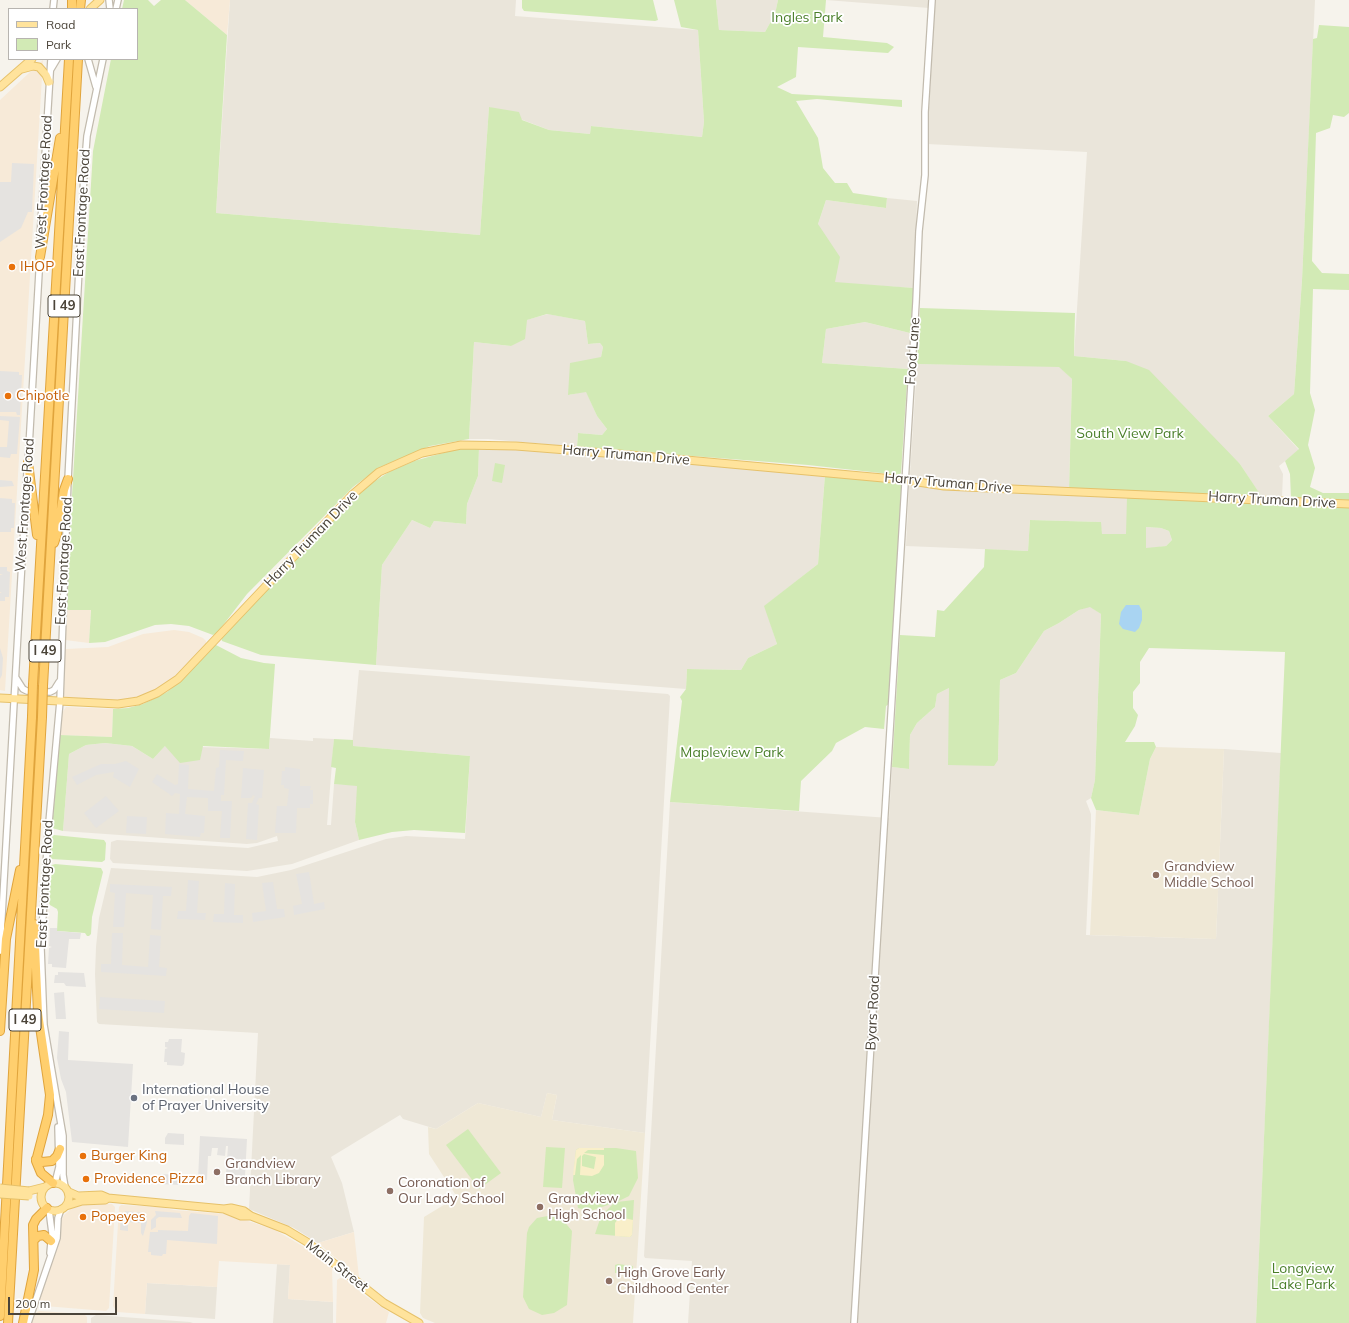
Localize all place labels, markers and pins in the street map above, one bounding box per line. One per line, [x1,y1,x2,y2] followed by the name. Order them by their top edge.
[20,259,54,275] place label: IHOP
[7,262,17,272] marker: IHOP
[16,388,69,404] place label: Chipotle
[3,391,13,401] marker: Chipotle
[1164,859,1254,892] place label: Grandview Middle School
[1151,870,1161,880] marker: Grandview Middle School
[142,1082,269,1114] place label: International House of Prayer University
[129,1093,139,1103] marker: International House of Prayer University
[91,1148,167,1164] place label: Burger King
[78,1151,88,1161] marker: Burger King
[225,1156,321,1188] place label: Grandview Branch Library
[212,1167,222,1177] marker: Grandview Branch Library
[94,1171,204,1187] place label: Providence Pizza
[81,1174,91,1184] marker: Providence Pizza
[398,1175,504,1208] place label: Coronation of Our Lady School
[385,1186,395,1196] marker: Coronation of Our Lady School
[548,1191,626,1224] place label: Grandview High School
[535,1202,545,1212] marker: Grandview High School
[91,1209,146,1225] place label: Popeyes
[78,1212,88,1222] marker: Popeyes
[617,1265,729,1298] place label: High Grove Early Childhood Center
[604,1276,614,1286] marker: High Grove Early Childhood Center

